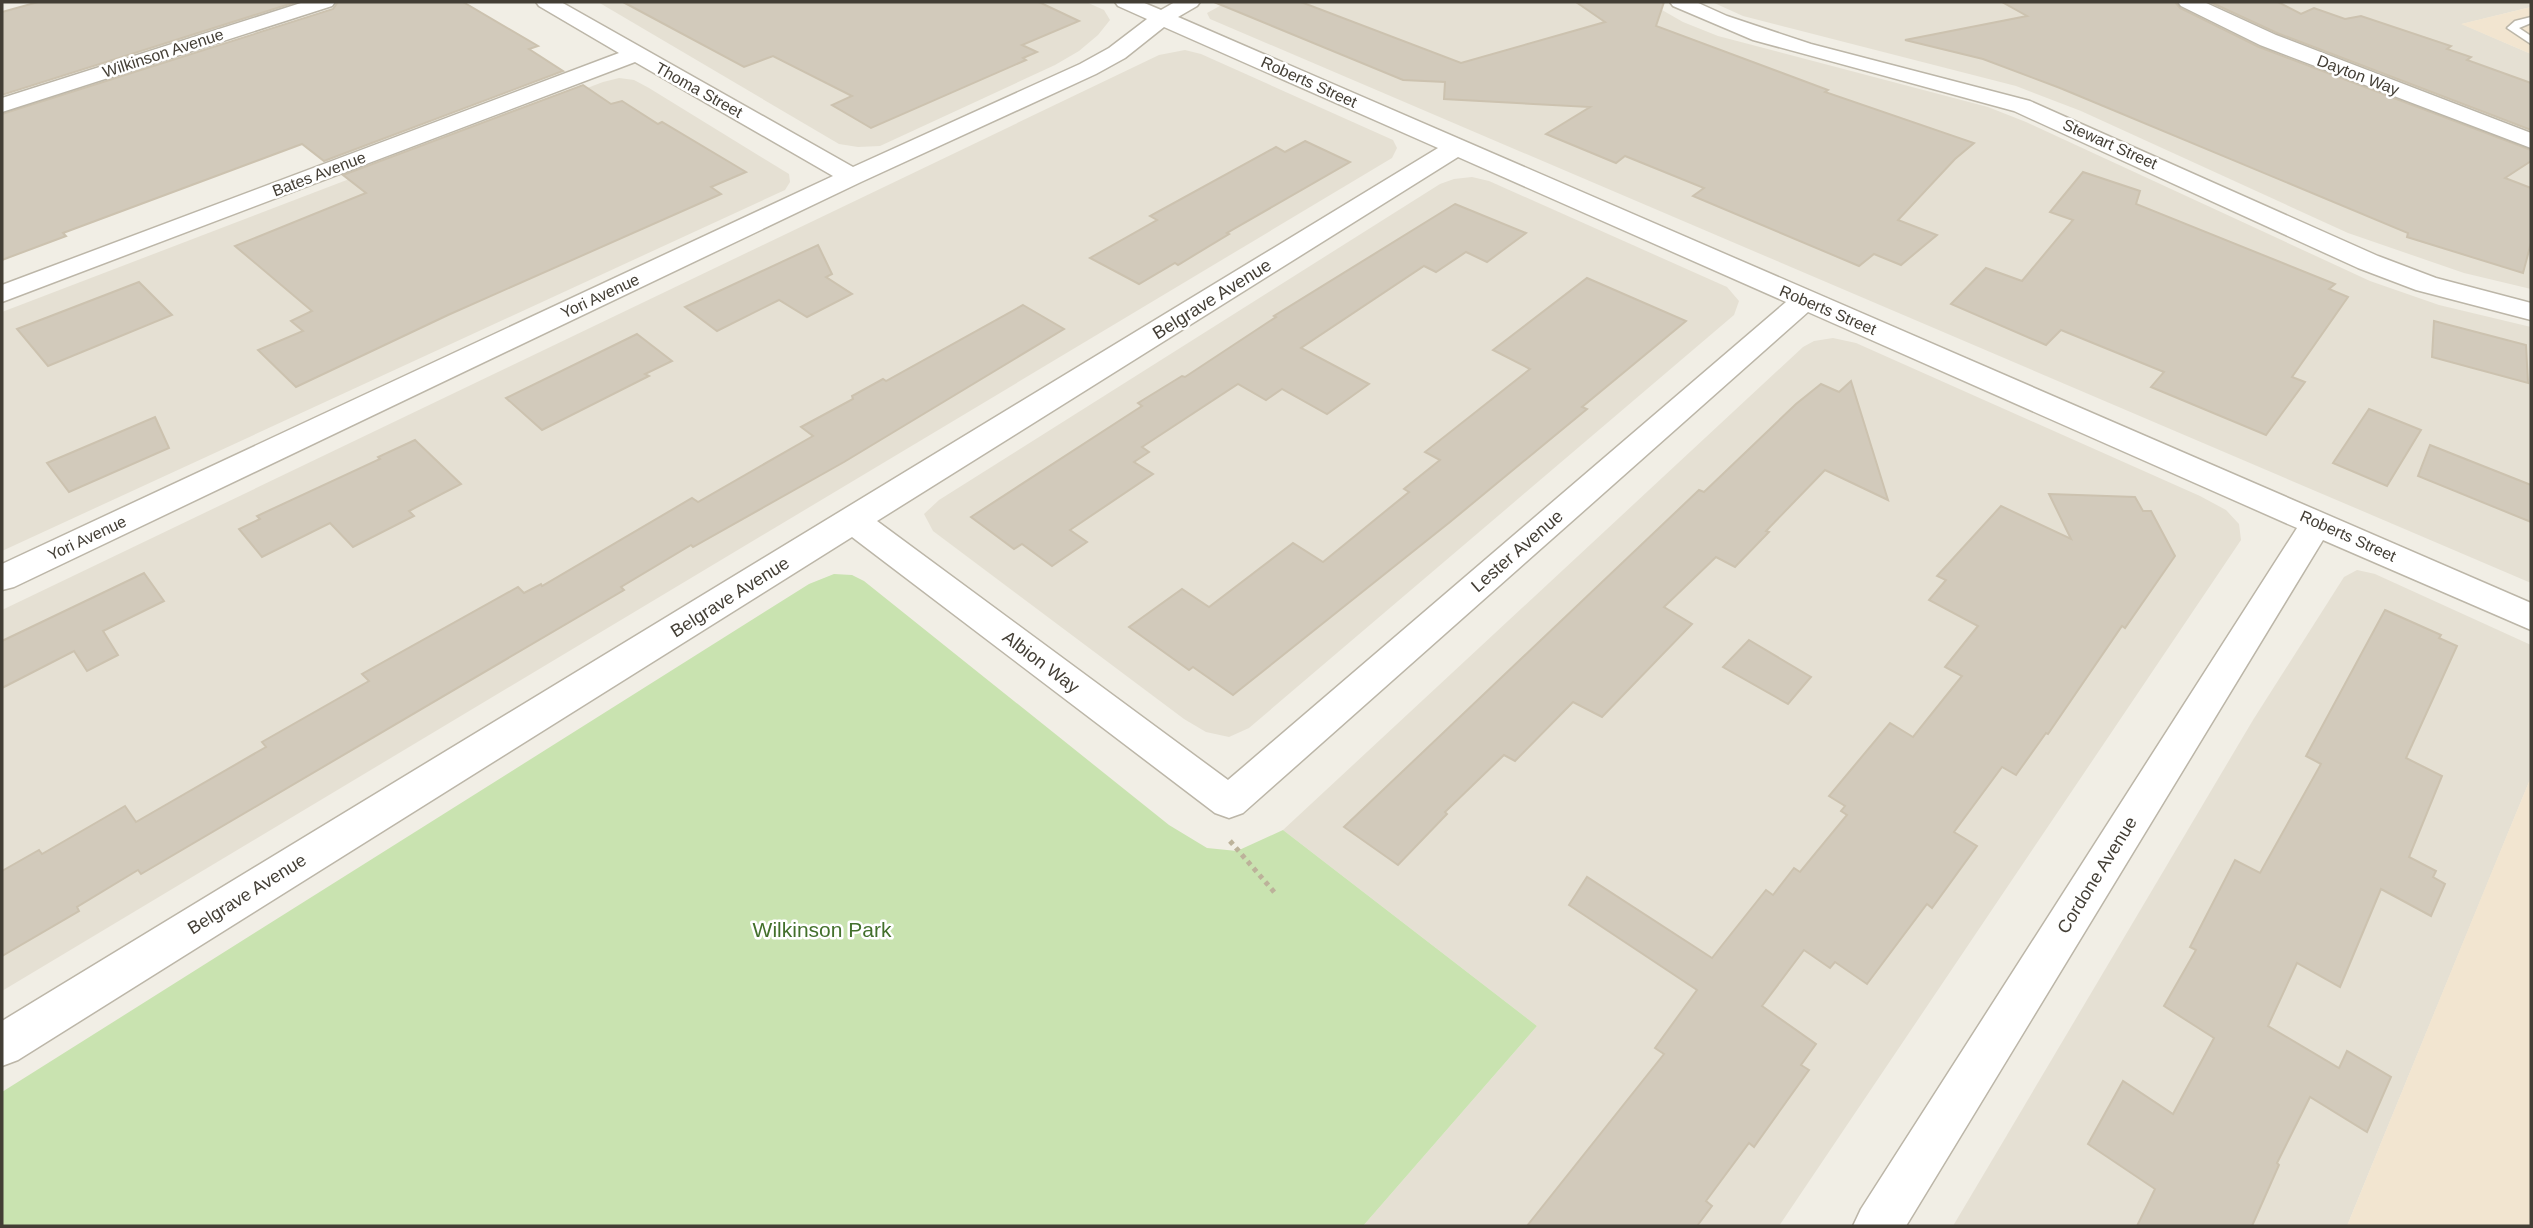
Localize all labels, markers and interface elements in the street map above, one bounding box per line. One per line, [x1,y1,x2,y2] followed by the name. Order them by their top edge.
[100,25,226,81] street label: Wilkinson Avenue
[2315,52,2401,98] street label: Dayton Way
[1258,53,1360,111] street label: Roberts Street
[652,59,746,121] street label: Thoma Street
[2060,116,2160,173] street label: Stewart Street
[270,148,368,200] street label: Bates Avenue
[1149,255,1275,343] street label: Belgrave Avenue
[558,270,642,322] street label: Yori Avenue
[1777,282,1879,338] street label: Roberts Street
[1467,506,1567,596] street label: Lester Avenue
[2297,507,2399,565] street label: Roberts Street
[45,512,129,564] street label: Yori Avenue
[667,553,793,641] street label: Belgrave Avenue
[999,627,1083,697] street label: Albion Way
[2053,813,2141,937] street label: Cordone Avenue
[184,850,310,938] street label: Belgrave Avenue
[753,918,892,941] park label: Wilkinson Park

